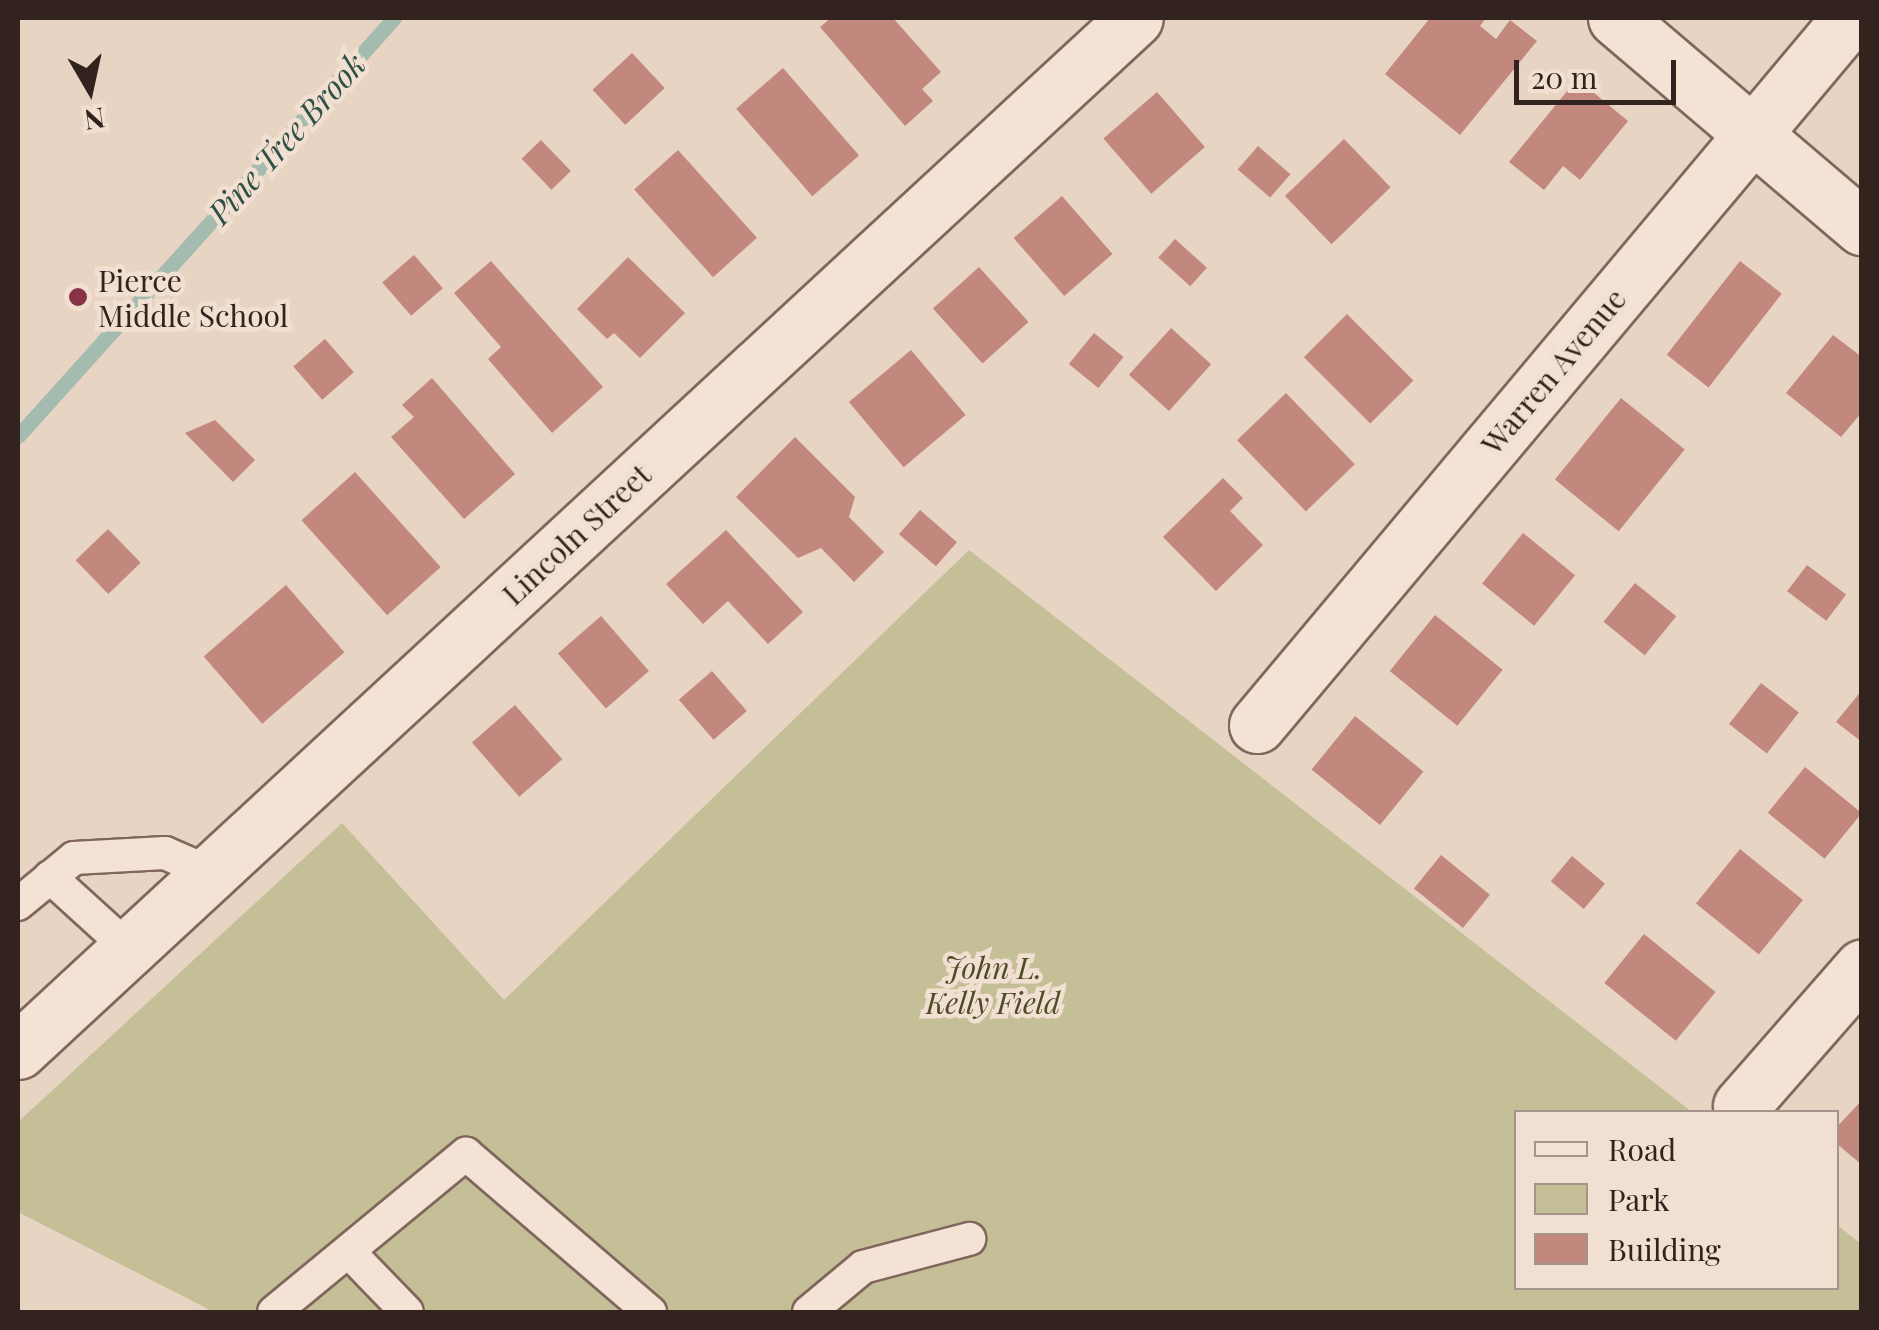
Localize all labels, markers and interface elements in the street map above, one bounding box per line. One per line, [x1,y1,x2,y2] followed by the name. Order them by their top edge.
[40,40,140,140] north arrow
[1519,40,1682,102] scale bar
[199,45,373,231] water label: Pine Tree Brook
[1531,57,1597,97] text: 20 m
[82,100,108,140] text: N
[98,262,288,332] place label: Pierce Middle School
[1473,280,1633,462] street label: Warren Avenue
[67,286,89,308] marker: Pierce Middle School
[494,456,658,612] street label: Lincoln Street
[926,949,1060,1020] park label: John L. Kelly Field
[1514,1110,1839,1290] legend
[1608,1129,1676,1169] text: Road
[1608,1179,1670,1219] text: Park
[1608,1229,1721,1269] text: Building

